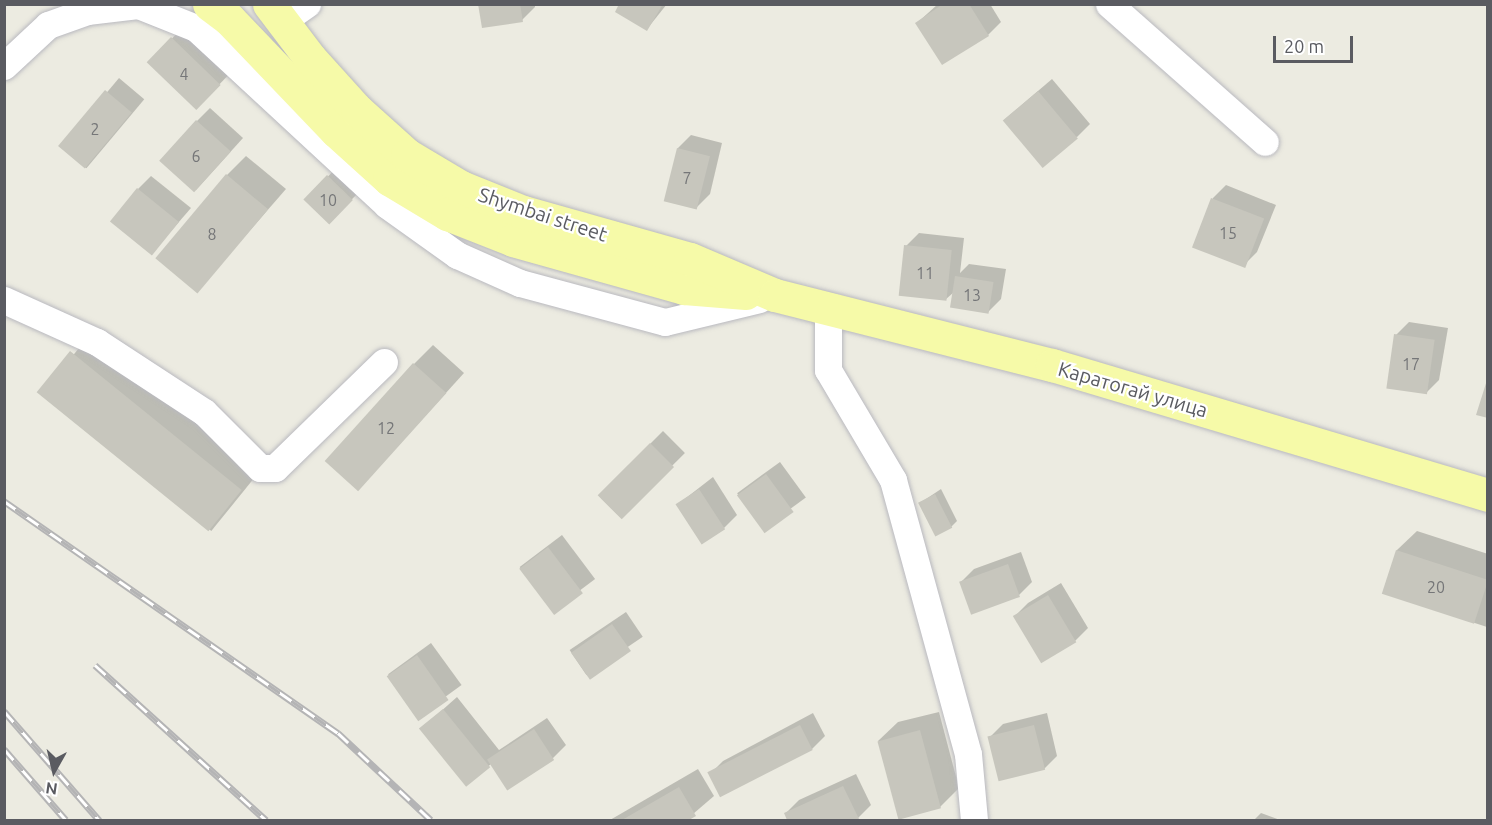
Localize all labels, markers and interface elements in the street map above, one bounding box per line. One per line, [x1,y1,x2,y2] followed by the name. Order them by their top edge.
[1276,24,1356,62] scale bar
[1284,36,1324,56] text: 20 m
[179,64,189,84] house number: 4
[90,119,100,139] house number: 2
[191,146,201,166] house number: 6
[682,168,692,188] house number: 7
[476,182,610,246] street label: Shymbai street
[319,190,337,210] house number: 10
[1219,223,1237,243] house number: 15
[207,224,217,244] house number: 8
[916,263,934,283] house number: 11
[963,285,981,305] house number: 13
[1402,354,1420,374] house number: 17
[1055,356,1211,422] street label: Каратогай улица
[377,418,395,438] house number: 12
[1427,577,1445,597] house number: 20
[24,741,84,801] north arrow
[44,779,59,799] text: N

